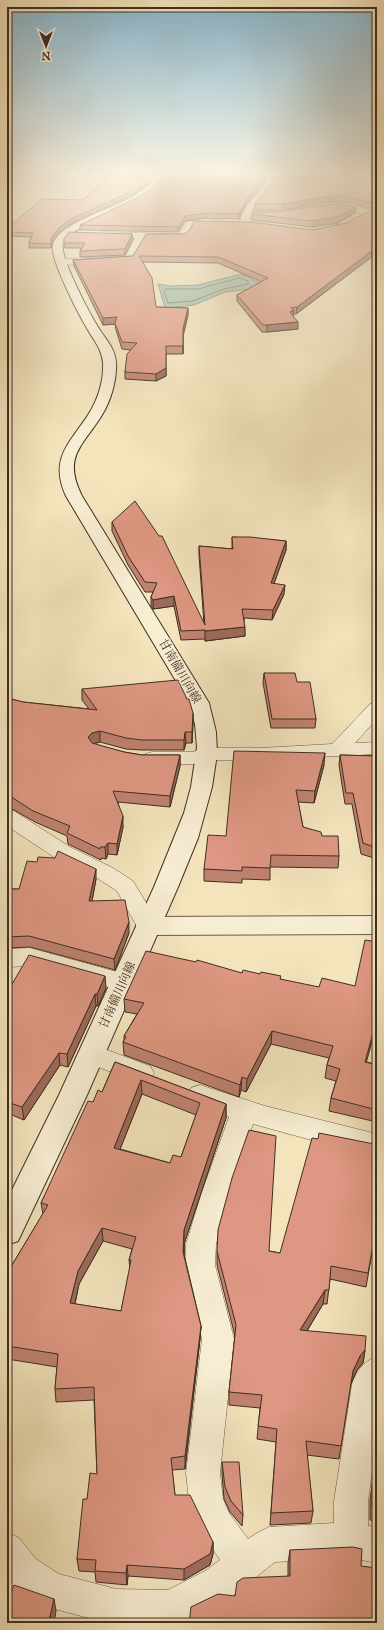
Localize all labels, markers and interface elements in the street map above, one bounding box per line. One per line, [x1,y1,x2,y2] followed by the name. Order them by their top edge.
[26,26,66,66] north arrow
[41,49,51,62] text: N
[156,636,204,706] street label: 甘南備川向線
[96,959,138,1031] street label: 甘南備川向線

